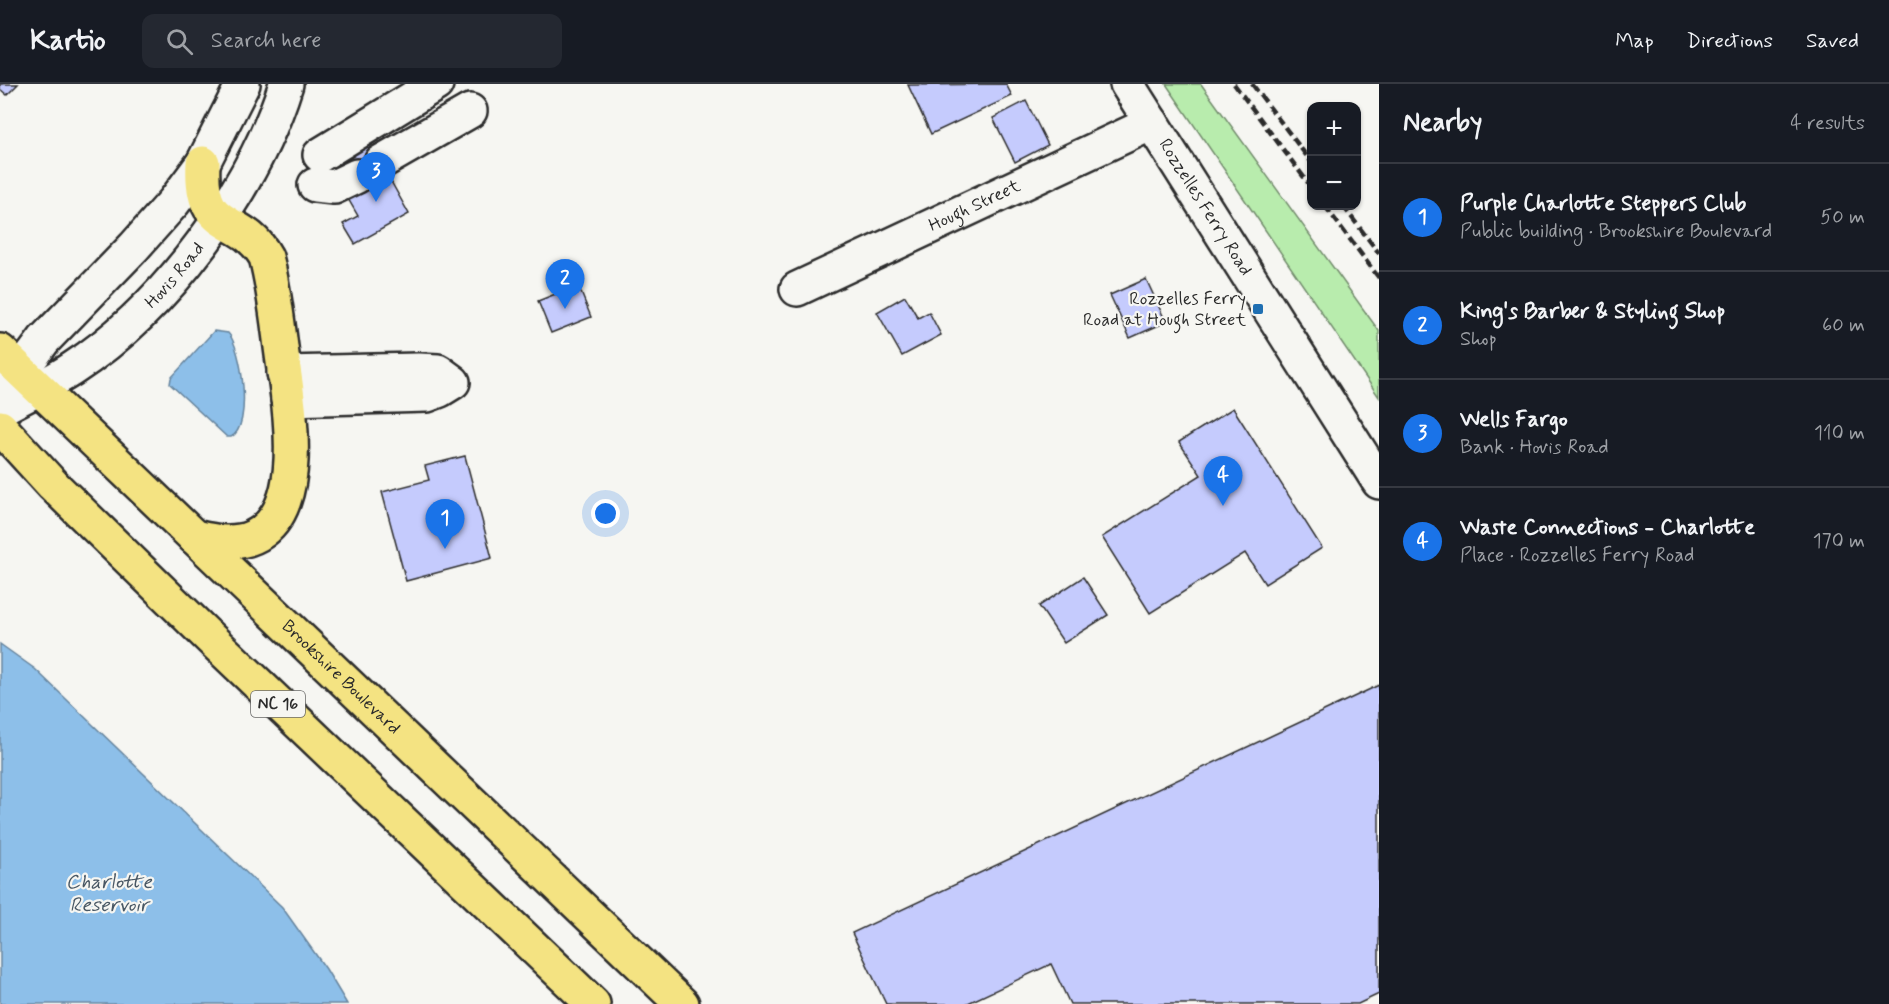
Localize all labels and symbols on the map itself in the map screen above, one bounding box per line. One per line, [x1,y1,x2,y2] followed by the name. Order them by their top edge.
[1153,134,1257,280] street label: Rozzelles Ferry Road
[356,152,395,202] pin: 3
[925,174,1025,238] street label: Hough Street
[140,238,210,314] street label: Hovis Road
[546,260,584,309] pin: 2
[1083,287,1246,334] place label: Rozzelles Ferry Road at Hough Street
[1251,302,1265,316] marker: Rozzelles Ferry Road at Hough Street
[1204,456,1242,506] pin: 4
[591,499,620,528] your location
[426,500,464,549] pin: 1
[276,615,406,740] street label: Brookshire Boulevard
[251,691,305,717] road number: NC 16
[66,869,153,919] water label: Charlotte Reservoir

